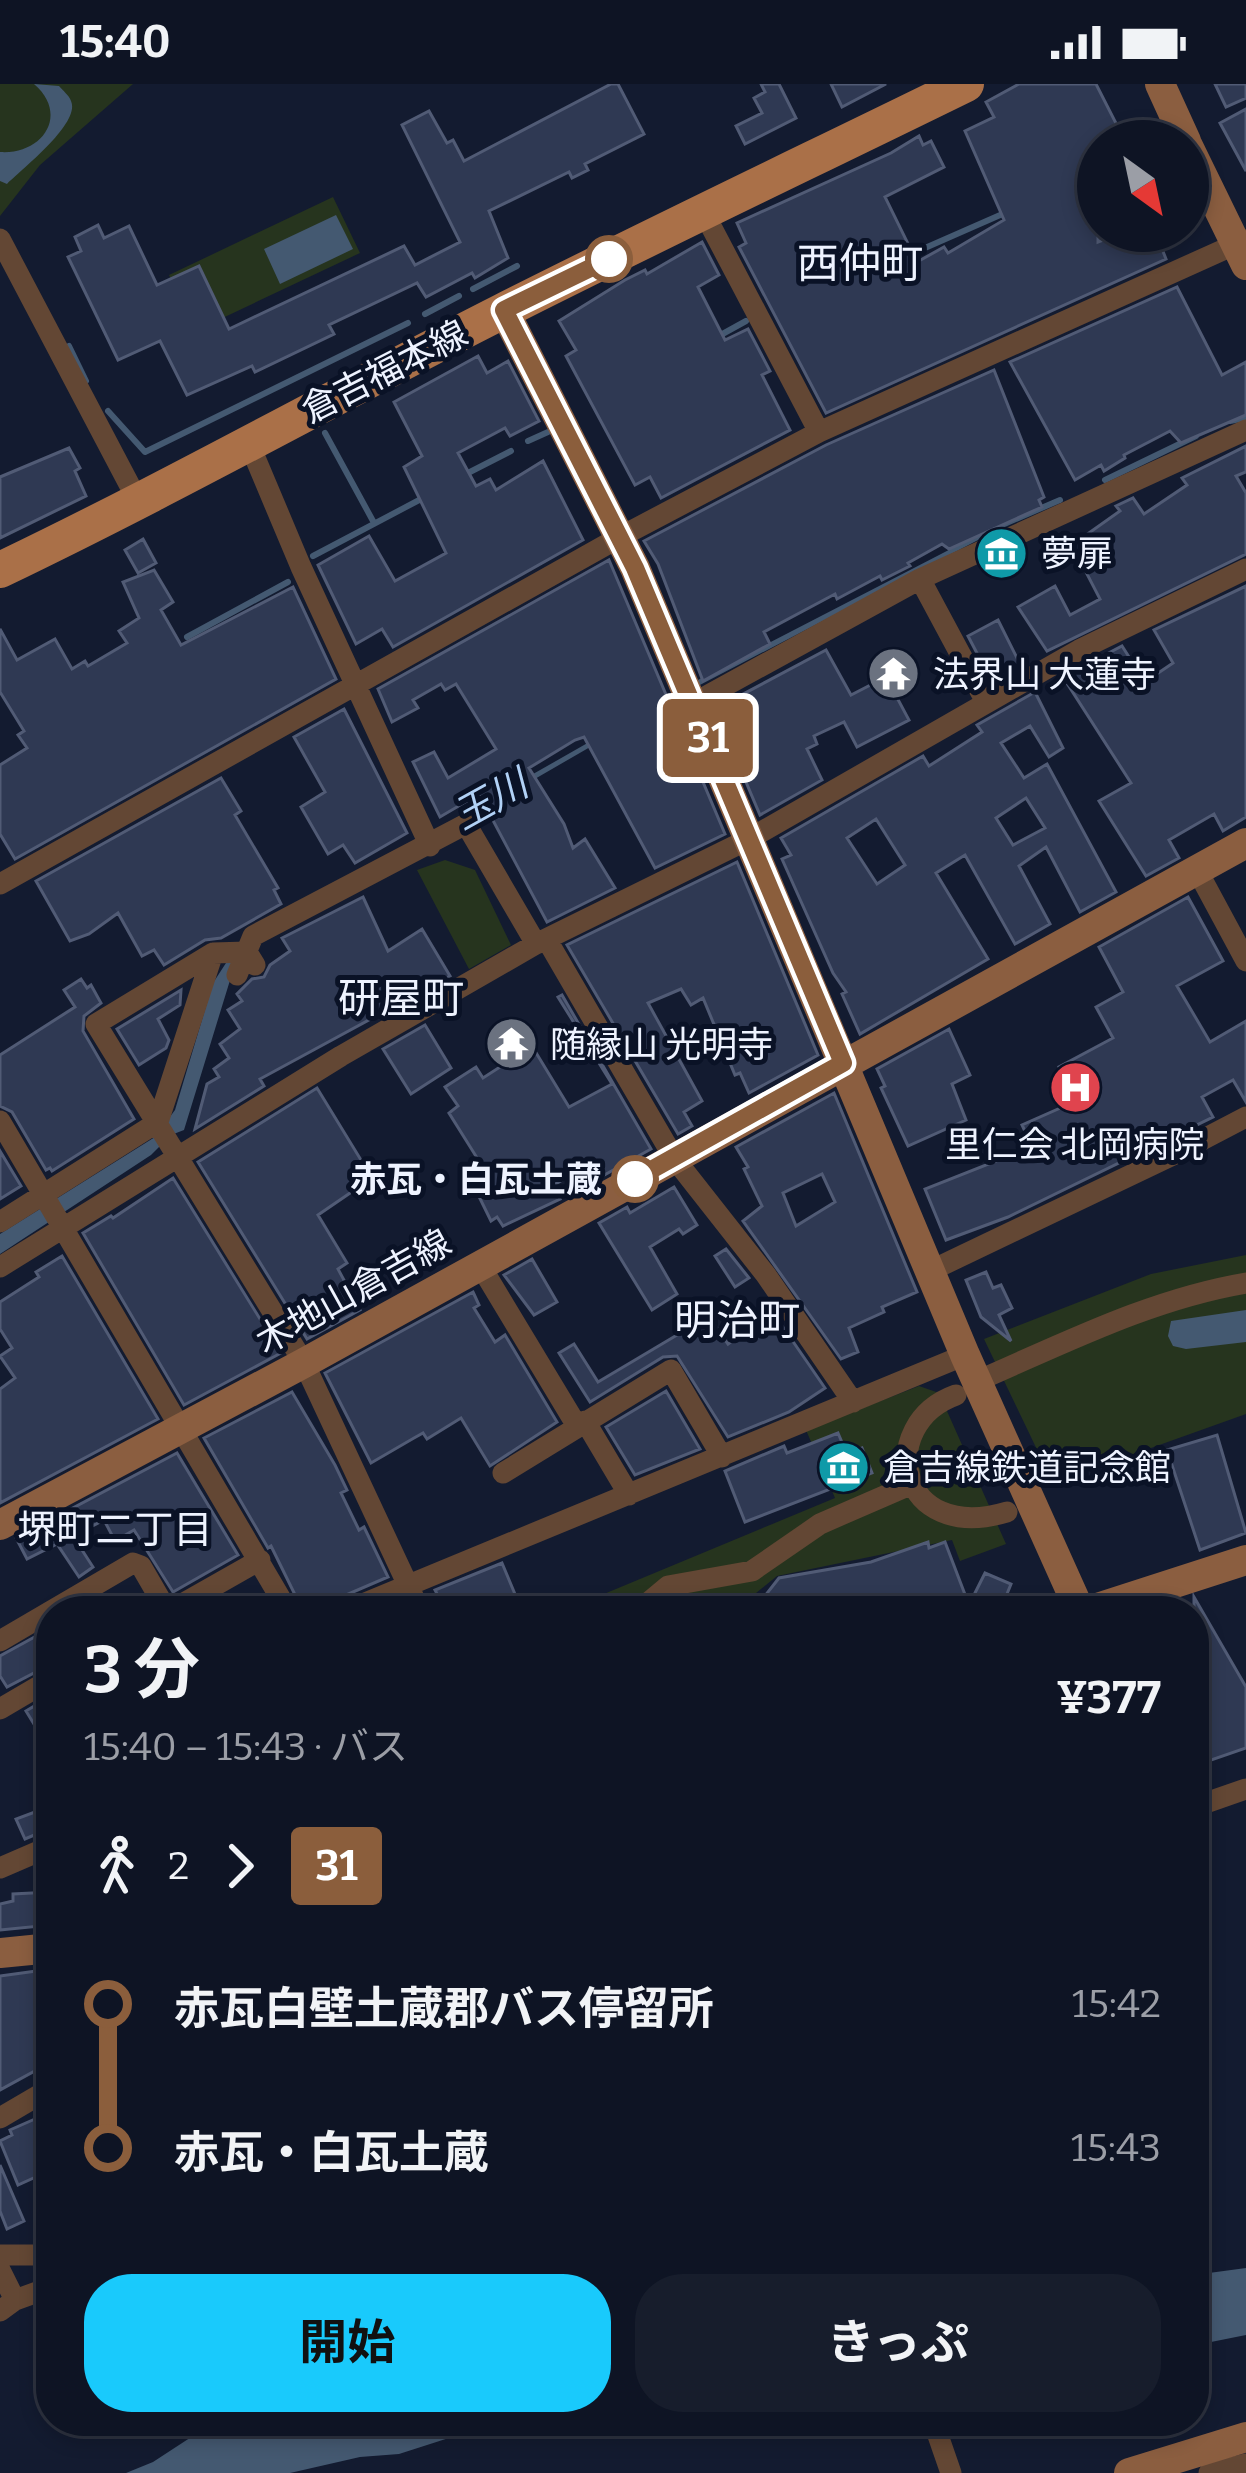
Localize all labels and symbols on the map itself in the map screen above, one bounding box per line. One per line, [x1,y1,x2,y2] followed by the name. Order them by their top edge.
[1077,120,1209,252] north arrow
[587,237,631,281] unlabelled marker
[797,239,923,289] district label: 西仲町
[294,311,475,432] street label: 倉吉福本線
[974,525,1030,581] museum icon: 夢扉
[1041,532,1113,576] place label: 夢扉
[866,646,922,702] temple icon: 法界山 大蓮寺
[933,653,1156,697] place label: 法界山 大蓮寺
[654,699,762,777] line badge: 31
[445,759,539,839] water label: 玉川
[338,974,464,1024] district label: 研屋町
[483,1016,539,1072] temple icon: 随縁山 光明寺
[550,1023,773,1067] place label: 随縁山 光明寺
[1047,1060,1103,1116] hospital icon: 里仁会 北岡病院
[945,1123,1205,1167] place label: 里仁会 北岡病院
[613,1157,657,1201] marker: 赤瓦・白瓦土蔵
[350,1158,602,1202] place label: 赤瓦・白瓦土蔵
[248,1220,459,1363] street label: 木地山倉吉線
[674,1296,800,1346] district label: 明治町
[816,1439,872,1495] museum icon: 倉吉線鉄道記念館
[883,1446,1171,1490] place label: 倉吉線鉄道記念館
[17,1507,213,1553] district label: 堺町二丁目

